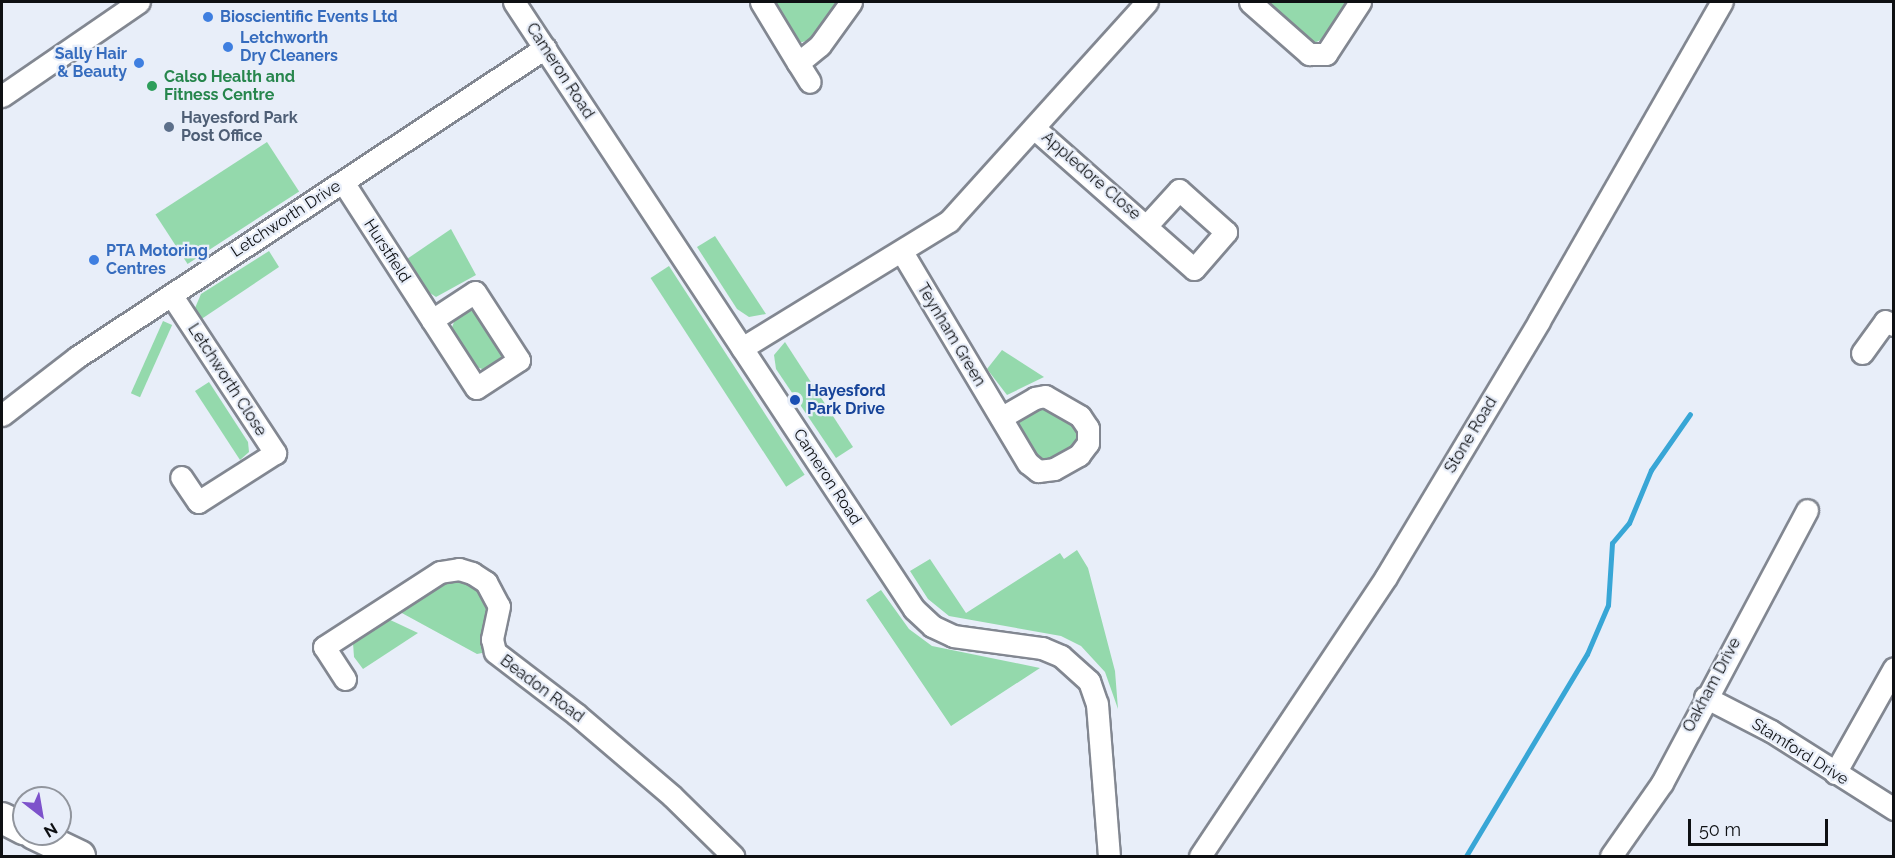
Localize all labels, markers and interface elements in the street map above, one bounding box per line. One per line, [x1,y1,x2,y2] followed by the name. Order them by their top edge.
[220,7,398,27] place label: Bioscientific Events Ltd
[201,10,215,24] marker: Bioscientific Events Ltd
[522,19,598,123] street label: Cameron Road
[240,28,338,66] place label: Letchworth Dry Cleaners
[221,40,235,54] marker: Letchworth Dry Cleaners
[54,44,127,82] place label: Sally Hair & Beauty
[132,56,146,70] marker: Sally Hair & Beauty
[164,67,295,105] place label: Calso Health and Fitness Centre
[145,79,159,93] marker: Calso Health and Fitness Centre
[181,108,298,146] place label: Hayesford Park Post Office
[162,120,176,134] marker: Hayesford Park Post Office
[1038,128,1144,224] street label: Appledore Close
[228,177,344,261] street label: Letchworth Drive
[359,216,415,286] street label: Hurstfield
[106,241,208,279] place label: PTA Motoring Centres
[87,253,101,267] marker: PTA Motoring Centres
[913,280,989,390] street label: Teynham Green
[183,320,271,440] street label: Letchworth Close
[807,381,886,419] place label: Hayesford Park Drive
[788,393,802,407] marker: Hayesford Park Drive
[1441,393,1501,477] street label: Stone Road
[789,425,865,529] street label: Cameron Road
[1679,635,1745,735] street label: Oakham Drive
[496,651,588,727] street label: Beadon Road
[1748,715,1852,789] street label: Stamford Drive
[12,786,72,846] north arrow
[1691,807,1830,845] scale bar
[40,819,61,841] text: N
[1699,819,1741,840] text: 50 m

